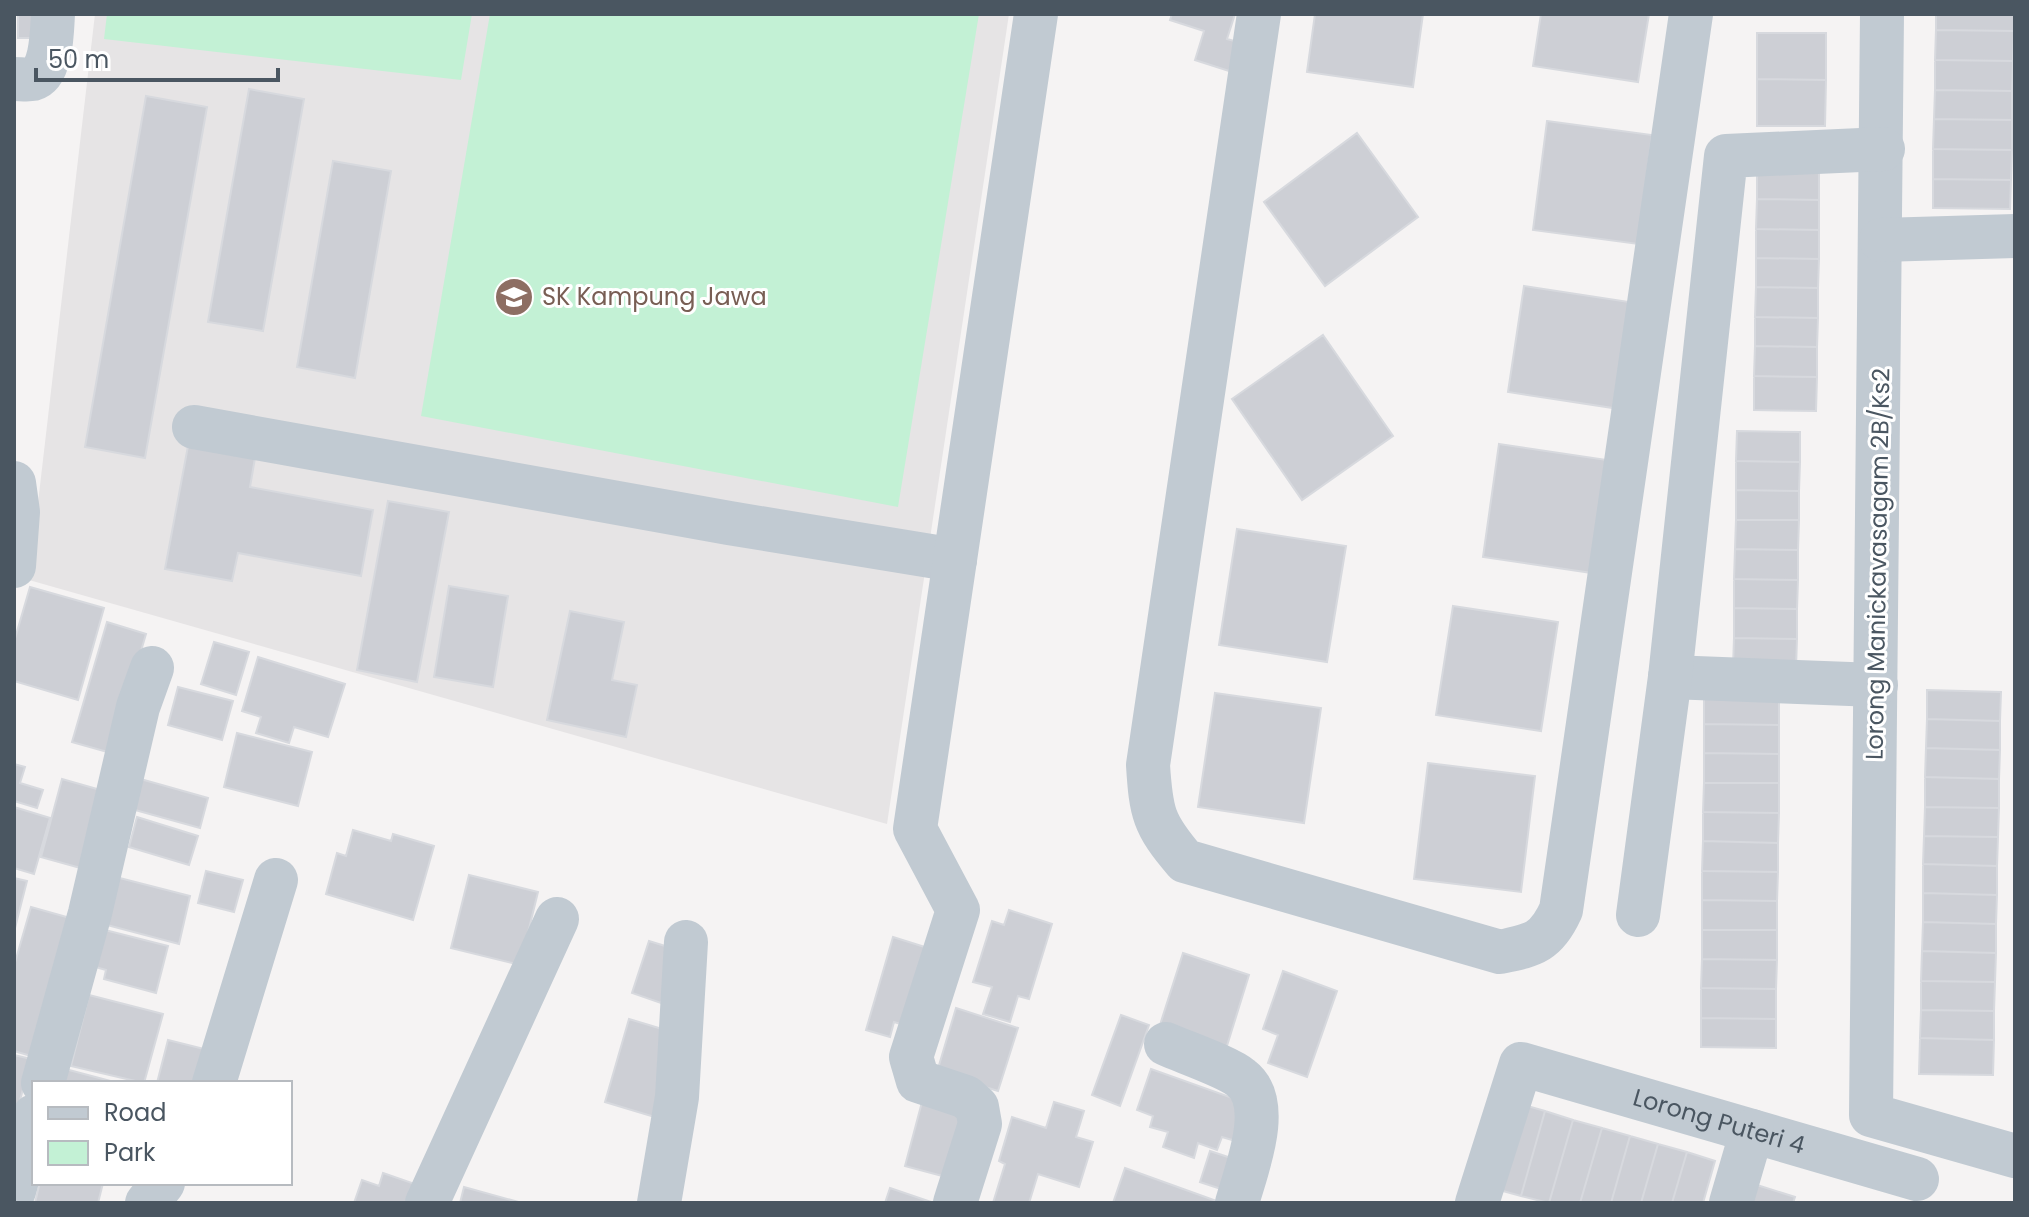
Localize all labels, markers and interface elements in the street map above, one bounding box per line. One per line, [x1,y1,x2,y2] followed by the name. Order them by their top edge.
[36,32,278,82] scale bar
[48,43,109,76] text: 50 m
[493,276,535,318] school or university icon: SK Kampung Jawa
[542,280,767,313] place label: SK Kampung Jawa
[1858,368,1897,760] street label: Lorong Manickavasagam 2B/Ks2
[1629,1080,1809,1162] street label: Lorong Puteri 4
[32,1081,292,1185] legend
[104,1096,166,1129] text: Road
[104,1136,156,1169] text: Park

